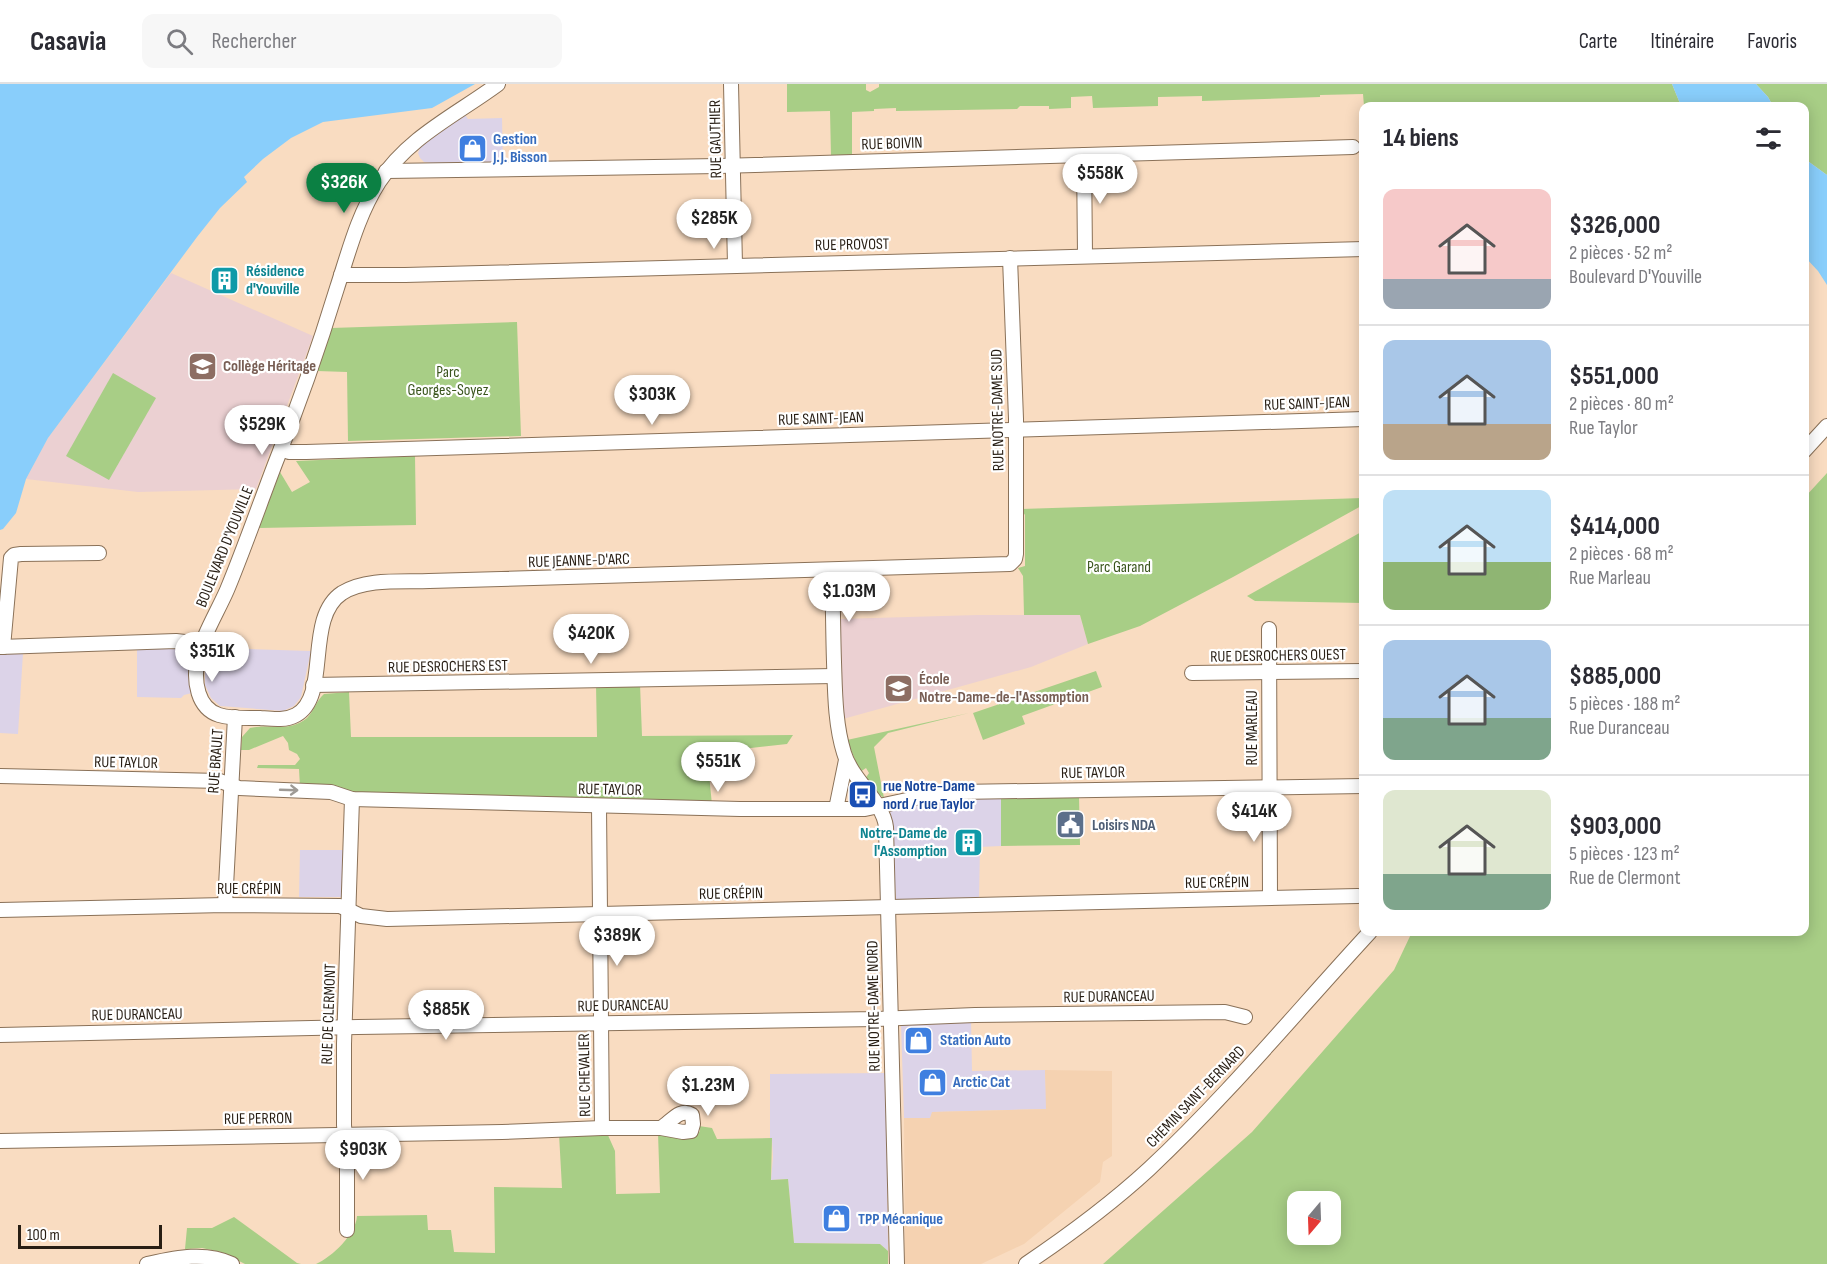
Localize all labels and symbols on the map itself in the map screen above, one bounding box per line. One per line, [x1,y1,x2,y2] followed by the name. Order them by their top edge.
[706,99,726,179] street label: RUE GAUTHIER
[492,130,547,167] place label: Gestion J.J. Bisson
[456,132,488,164] shop icon: Gestion J.J. Bisson
[861,133,923,155] street label: RUE BOIVIN
[1058,154,1142,205] pin: $558K
[302,163,386,214] pin: $326K
[672,199,756,250] pin: $285K
[815,235,890,255] street label: RUE PROVOST
[246,262,305,299] place label: Résidence d'Youville
[209,264,241,296] building icon: Résidence d'Youville
[987,349,1009,471] street label: RUE NOTRE-DAME SUD
[186,350,218,382] school or university icon: Collège Héritage
[223,357,316,376] place label: Collège Héritage
[407,363,489,400] park label: Parc Georges-Soyez
[610,375,694,426] pin: $303K
[1264,393,1350,415] street label: RUE SAINT-JEAN
[220,405,304,456] pin: $529K
[778,408,864,430] street label: RUE SAINT-JEAN
[192,484,258,610] street label: BOULEVARD D'YOUVILLE
[528,550,631,572] street label: RUE JEANNE-D'ARC
[1087,558,1151,577] park label: Parc Garand
[800,572,898,623] pin: $1.03M
[549,614,633,665] pin: $420K
[170,632,254,683] pin: $351K
[1210,645,1347,667] street label: RUE DESROCHERS OUEST
[388,656,509,678] street label: RUE DESROCHERS EST
[919,670,1089,707] place label: École Notre-Dame-de-l'Assomption
[882,672,914,704] school or university icon: École Notre-Dame-de-l'Assomption
[1243,690,1262,766] street label: RUE MARLEAU
[204,728,228,794] street label: RUE BRAULT
[676,742,760,793] pin: $551K
[94,753,158,773] street label: RUE TAYLOR
[1061,763,1125,783] street label: RUE TAYLOR
[883,777,975,814] place label: rue Notre-Dame nord / rue Taylor
[846,779,878,811] bus stop icon: rue Notre-Dame nord / rue Taylor
[578,780,642,800] street label: RUE TAYLOR
[278,785,298,796] one-way arrow
[1212,792,1296,843] pin: $414K
[1055,809,1087,841] public building icon: Loisirs NDA
[1092,816,1156,835] place label: Loisirs NDA
[860,824,947,861] place label: Notre-Dame de l'Assomption
[952,826,984,858] building icon: Notre-Dame de l'Assomption
[1185,873,1249,893] street label: RUE CRÉPIN
[217,880,281,899] street label: RUE CRÉPIN
[699,884,763,904] street label: RUE CRÉPIN
[575,916,659,967] pin: $389K
[863,940,885,1072] street label: RUE NOTRE-DAME NORD
[318,963,340,1065] street label: RUE DE CLERMONT
[1063,987,1155,1007] street label: RUE DURANCEAU
[404,990,488,1041] pin: $885K
[577,996,669,1016] street label: RUE DURANCEAU
[91,1005,183,1025] street label: RUE DURANCEAU
[903,1024,935,1056] shop icon: Station Auto
[940,1031,1011,1050] place label: Station Auto
[575,1033,595,1117] street label: RUE CHEVALIER
[1143,1042,1249,1152] street label: CHEMIN SAINT-BERNARD
[659,1066,757,1117] pin: $1.23M
[916,1066,948,1098] shop icon: Arctic Cat
[952,1073,1010,1092] place label: Arctic Cat
[224,1109,292,1129] street label: RUE PERRON
[321,1130,405,1181] pin: $903K
[1287,1191,1341,1245] north arrow
[821,1203,853,1235] shop icon: TPP Mécanique
[858,1210,943,1229] place label: TPP Mécanique
[18,1222,162,1250] scale bar

